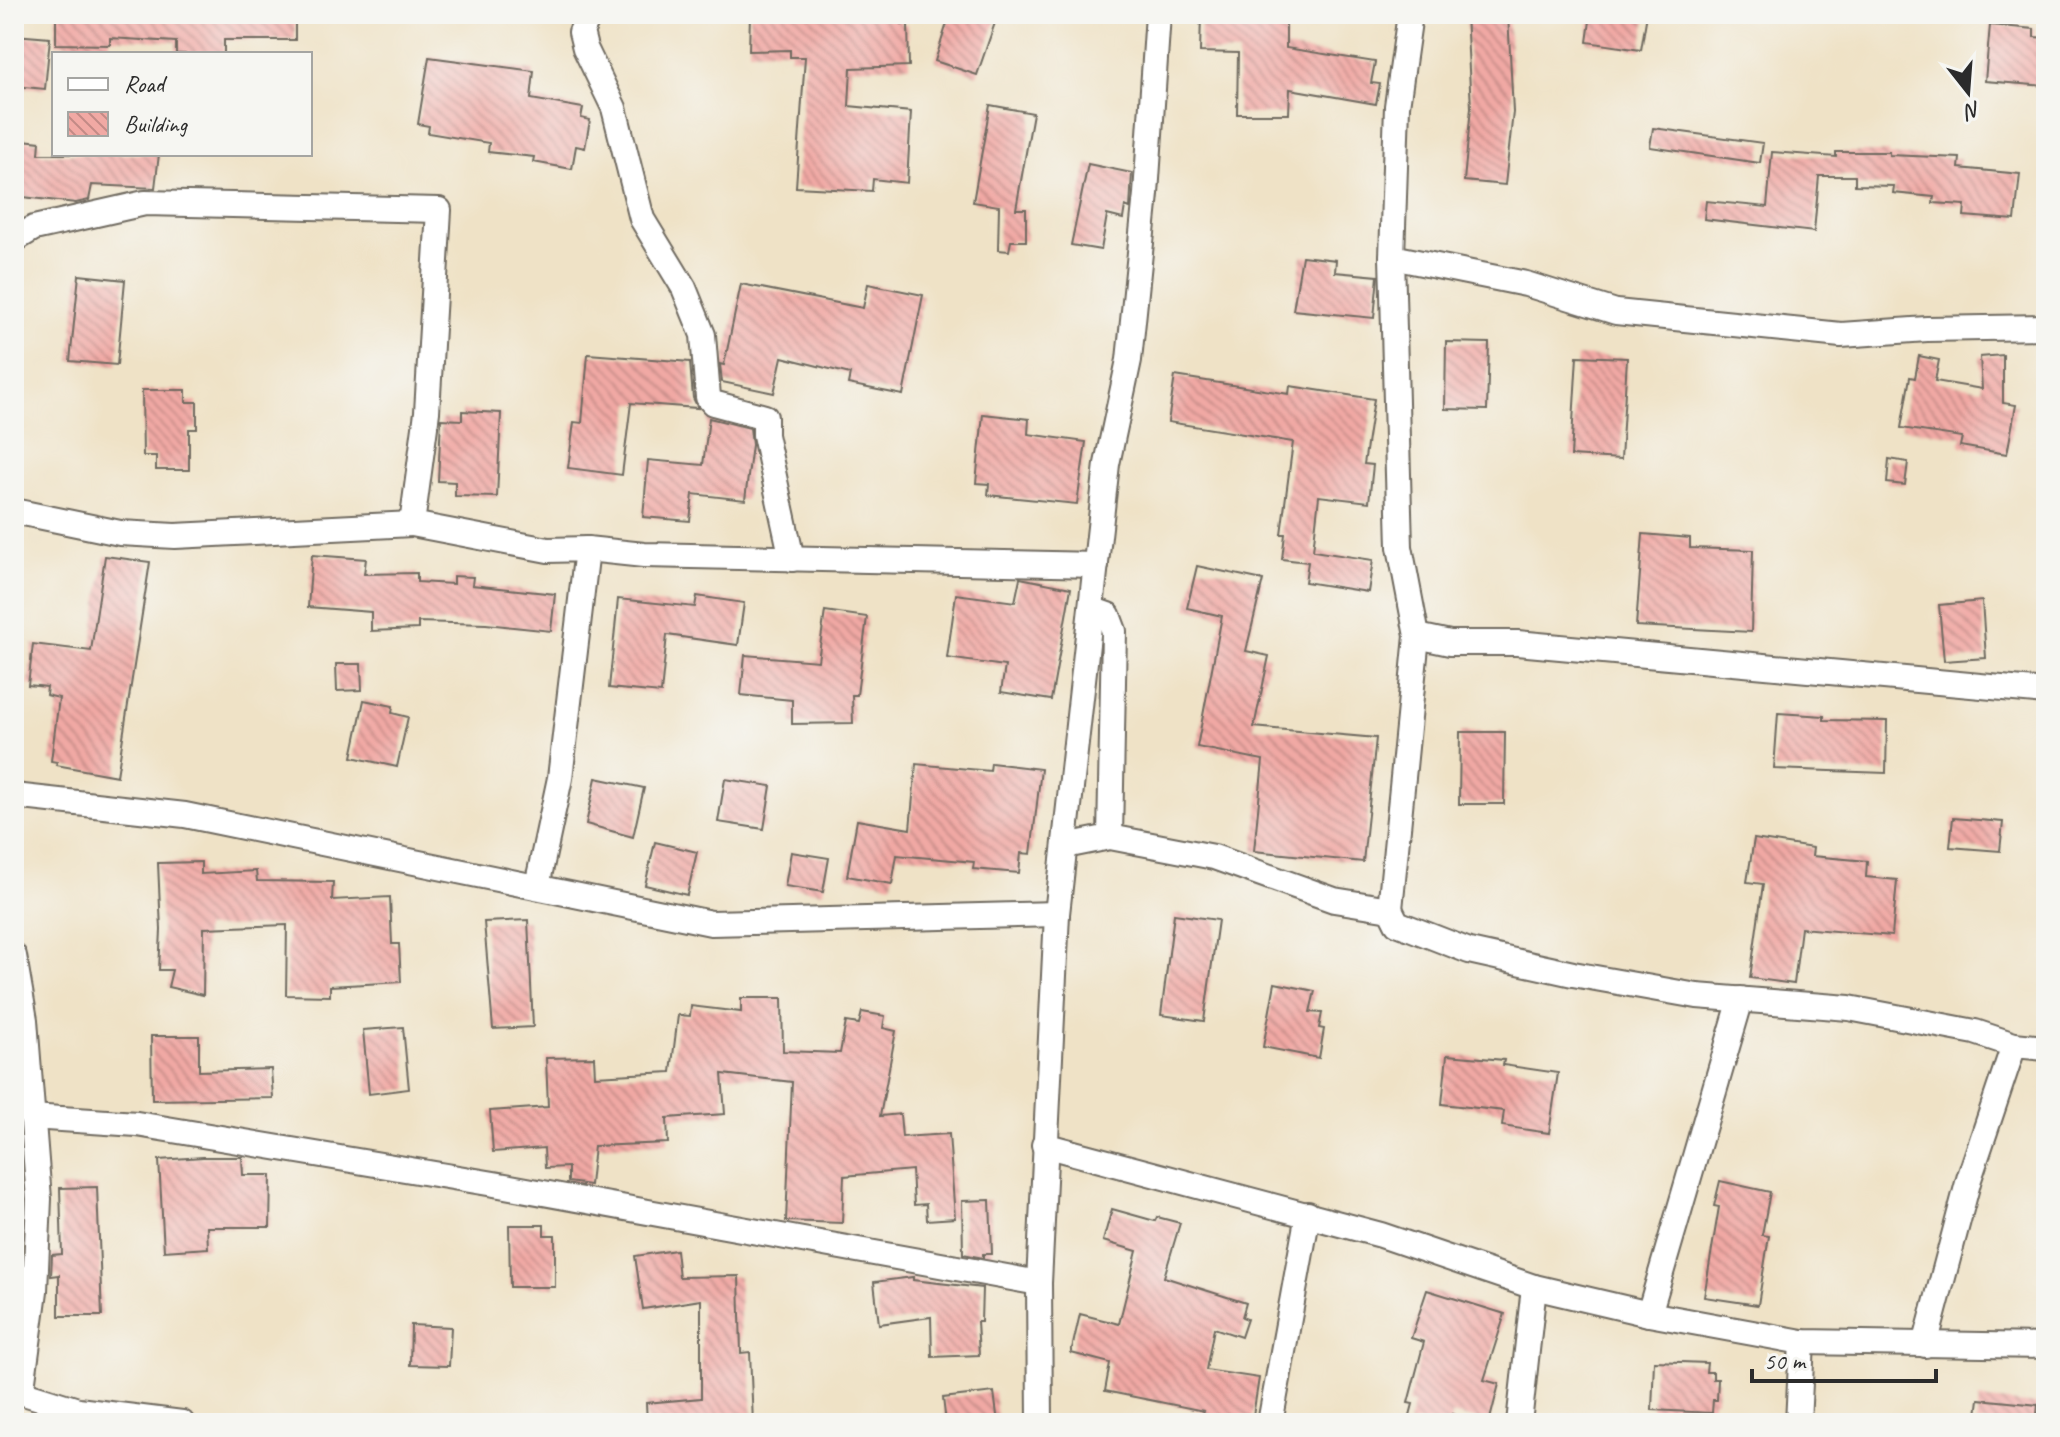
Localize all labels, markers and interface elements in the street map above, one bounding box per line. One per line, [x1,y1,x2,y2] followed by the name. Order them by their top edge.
[52,52,312,156] legend
[1928,52,2008,132] north arrow
[124,69,168,99] text: Road
[1960,95,1984,127] text: N
[124,109,189,139] text: Building
[1752,1333,1936,1383] scale bar
[1764,1346,1807,1376] text: 50 m

